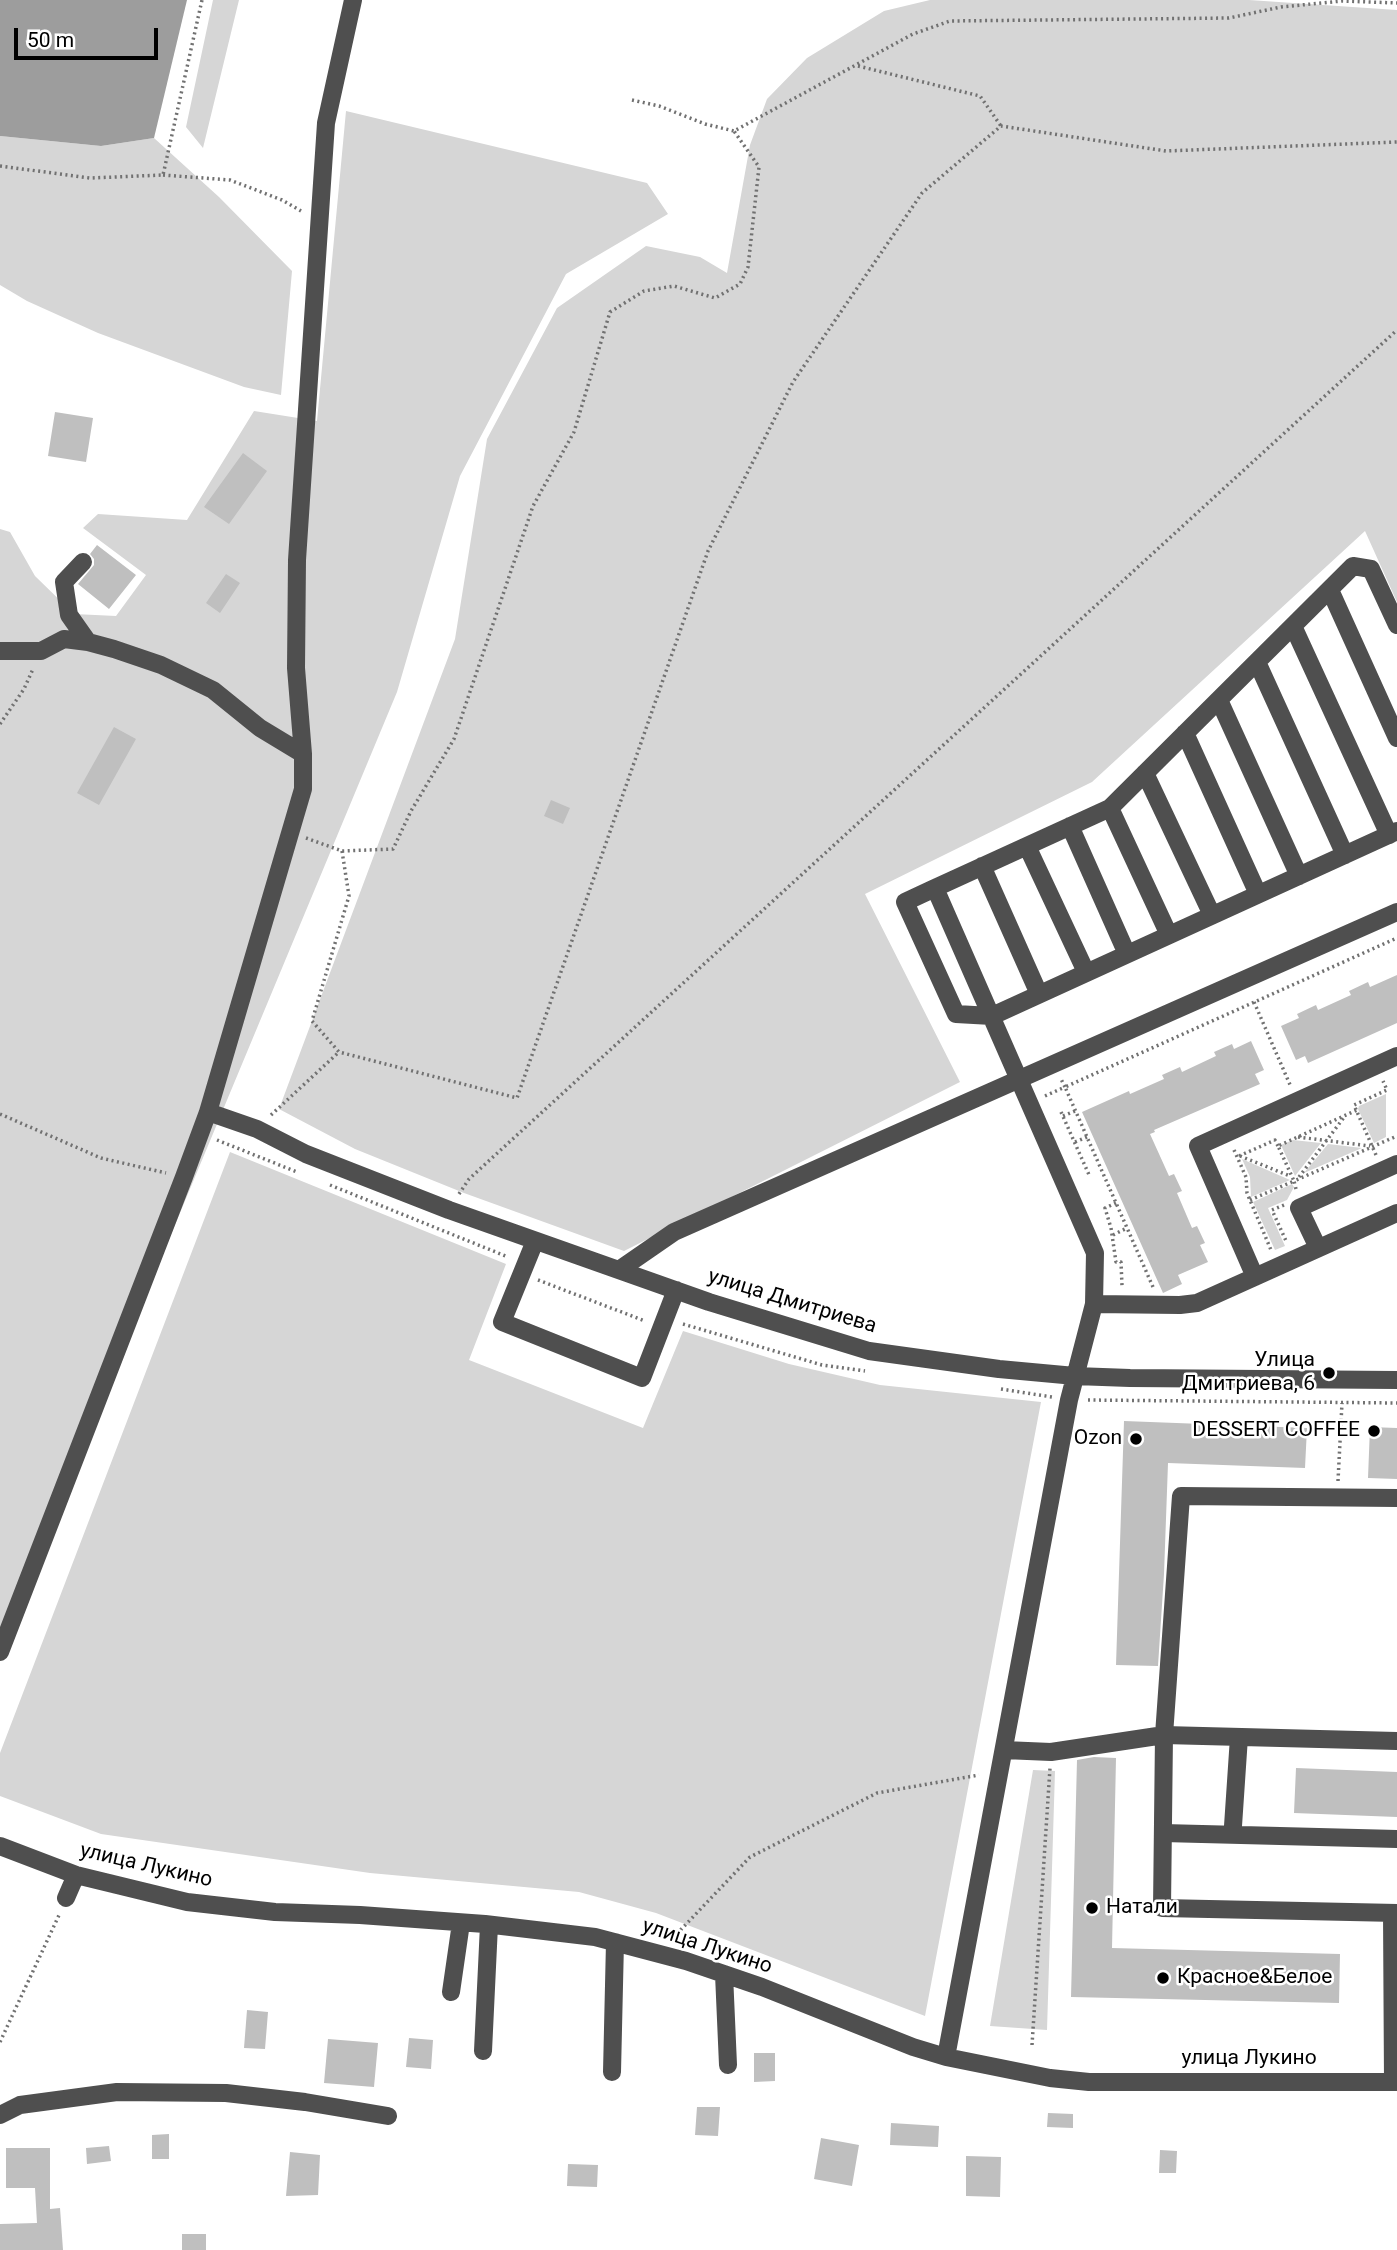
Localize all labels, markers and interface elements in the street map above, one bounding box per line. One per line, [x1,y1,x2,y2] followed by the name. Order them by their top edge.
[18,14,161,58] scale bar
[27,28,74,52] text: 50 m
[705,1264,879,1340] street label: улица Дмитриева
[1182,1348,1315,1398] place label: Улица Дмитриева, 6
[1321,1365,1337,1381] marker: Улица Дмитриева, 6
[1192,1418,1360,1444] place label: DESSERT COFFEE
[1366,1423,1382,1439] marker: DESSERT COFFEE
[1074,1426,1122,1452] place label: Ozon
[1128,1431,1144,1447] marker: Ozon
[77,1839,215,1893] street label: улица Лукино
[1106,1895,1178,1921] place label: Натали
[1084,1900,1100,1916] marker: Натали
[639,1914,775,1980] street label: улица Лукино
[1177,1965,1332,1991] place label: Красное&Белое
[1155,1970,1171,1986] marker: Красное&Белое
[1181,2046,1317,2072] street label: улица Лукино

